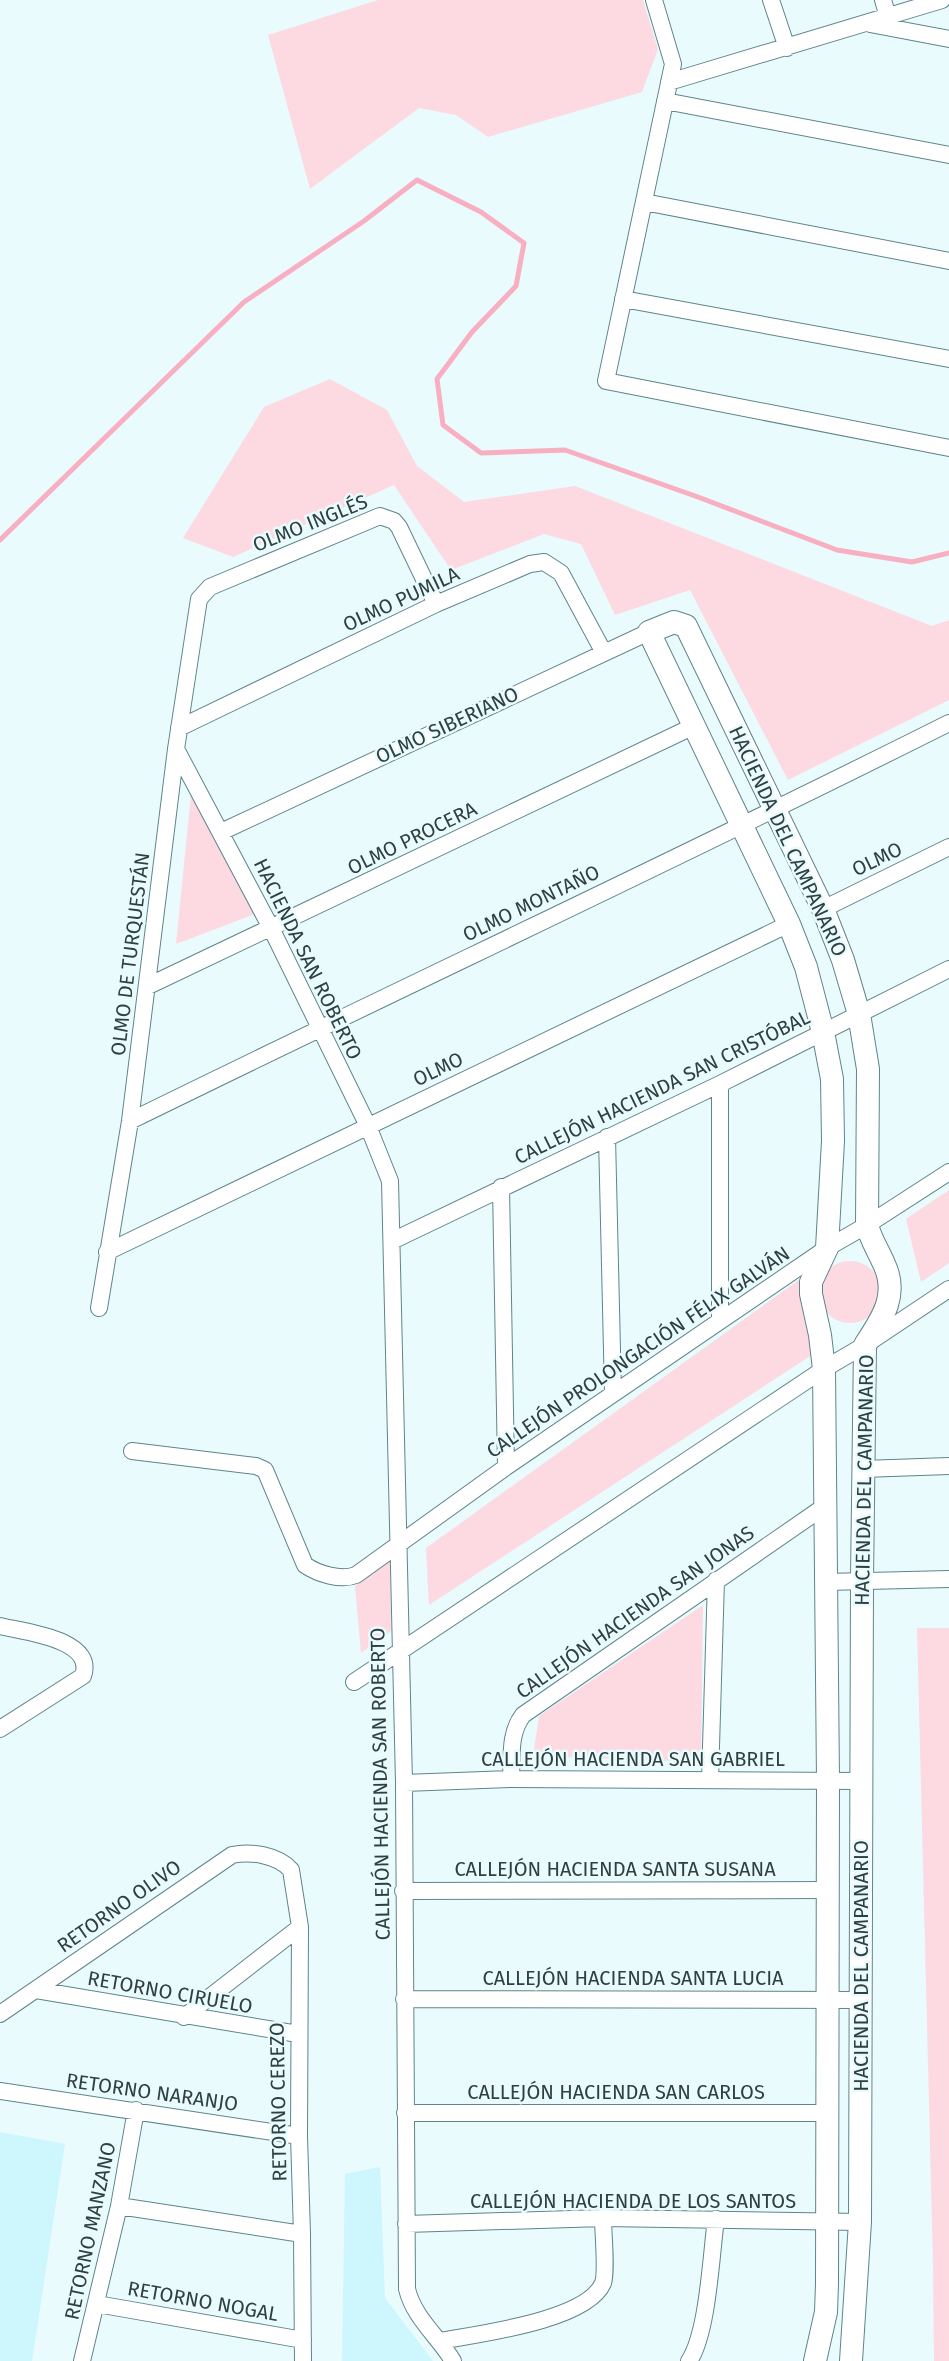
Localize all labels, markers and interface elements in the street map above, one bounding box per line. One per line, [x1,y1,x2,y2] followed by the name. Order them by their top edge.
[249,489,371,557] street label: OLMO INGLÉS
[339,561,464,636] street label: OLMO PUMILA
[372,681,522,769] street label: OLMO SIBERIANO
[724,722,852,960] street label: HACIENDA DEL CAMPANARIO
[343,796,481,880] street label: OLMO PROCERA
[848,837,906,881] street label: OLMO
[106,851,154,1057] street label: OLMO DE TURQUESTÁN
[249,855,367,1063] street label: HACIENDA SAN ROBERTO
[459,859,603,947] street label: OLMO MONTAÑO
[510,1005,814,1169] street label: CALLEJÓN HACIENDA SAN CRISTÓBAL
[409,1047,467,1091] street label: OLMO
[482,1241,794,1463] street label: CALLEJÓN PROLONGACIÓN FÉLIX GALVÁN
[850,1354,878,1606] street label: HACIENDA DEL CAMPANARIO
[511,1520,759,1704] street label: CALLEJÓN HACIENDA SAN JONAS
[365,1627,395,1941] street label: CALLEJÓN HACIENDA SAN ROBERTO
[481,1747,785,1771] street label: CALLEJÓN HACIENDA SAN GABRIEL
[849,1840,873,2092] street label: HACIENDA DEL CAMPANARIO
[52,1854,186,1958] street label: RETORNO OLIVO
[454,1857,776,1881] street label: CALLEJÓN HACIENDA SANTA SUSANA
[86,1966,254,2018] street label: RETORNO CIRUELO
[482,1966,784,1990] street label: CALLEJÓN HACIENDA SANTA LUCIA
[265,2022,291,2182] street label: RETORNO CEREZO
[64,2068,240,2116] street label: RETORNO NARANJO
[467,2080,765,2104] street label: CALLEJÓN HACIENDA SAN CARLOS
[59,2140,121,2322] street label: RETORNO MANZANO
[470,2189,796,2213] street label: CALLEJÓN HACIENDA DE LOS SANTOS
[126,2276,280,2326] street label: RETORNO NOGAL

